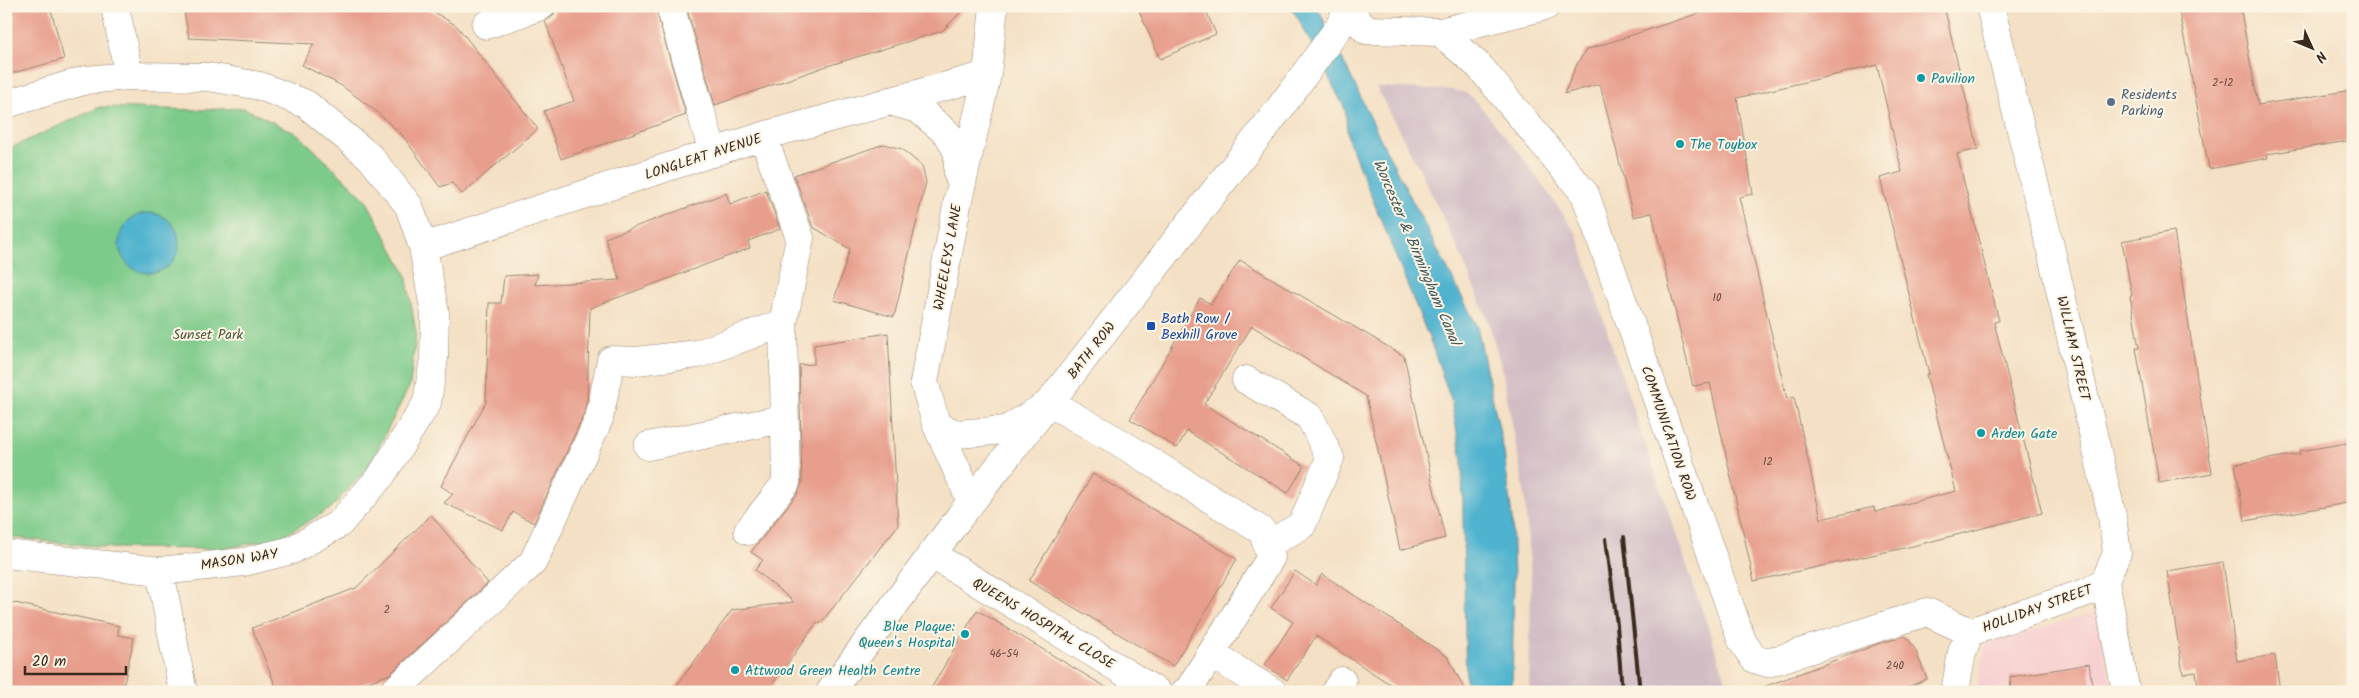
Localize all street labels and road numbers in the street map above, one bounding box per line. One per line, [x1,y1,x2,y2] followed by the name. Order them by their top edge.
[642,127,765,186] street label: LONGLEAT AVENUE
[928,202,968,312] street label: WHEELEYS LANE
[2050,294,2096,404] street label: WILLIAM STREET
[1062,317,1121,384] street label: BATH ROW
[1635,363,1701,504] street label: COMMUNICATION ROW
[199,543,280,577] street label: MASON WAY
[968,572,1120,676] street label: QUEENS HOSPITAL CLOSE
[1979,578,2097,639] street label: HOLLIDAY STREET

